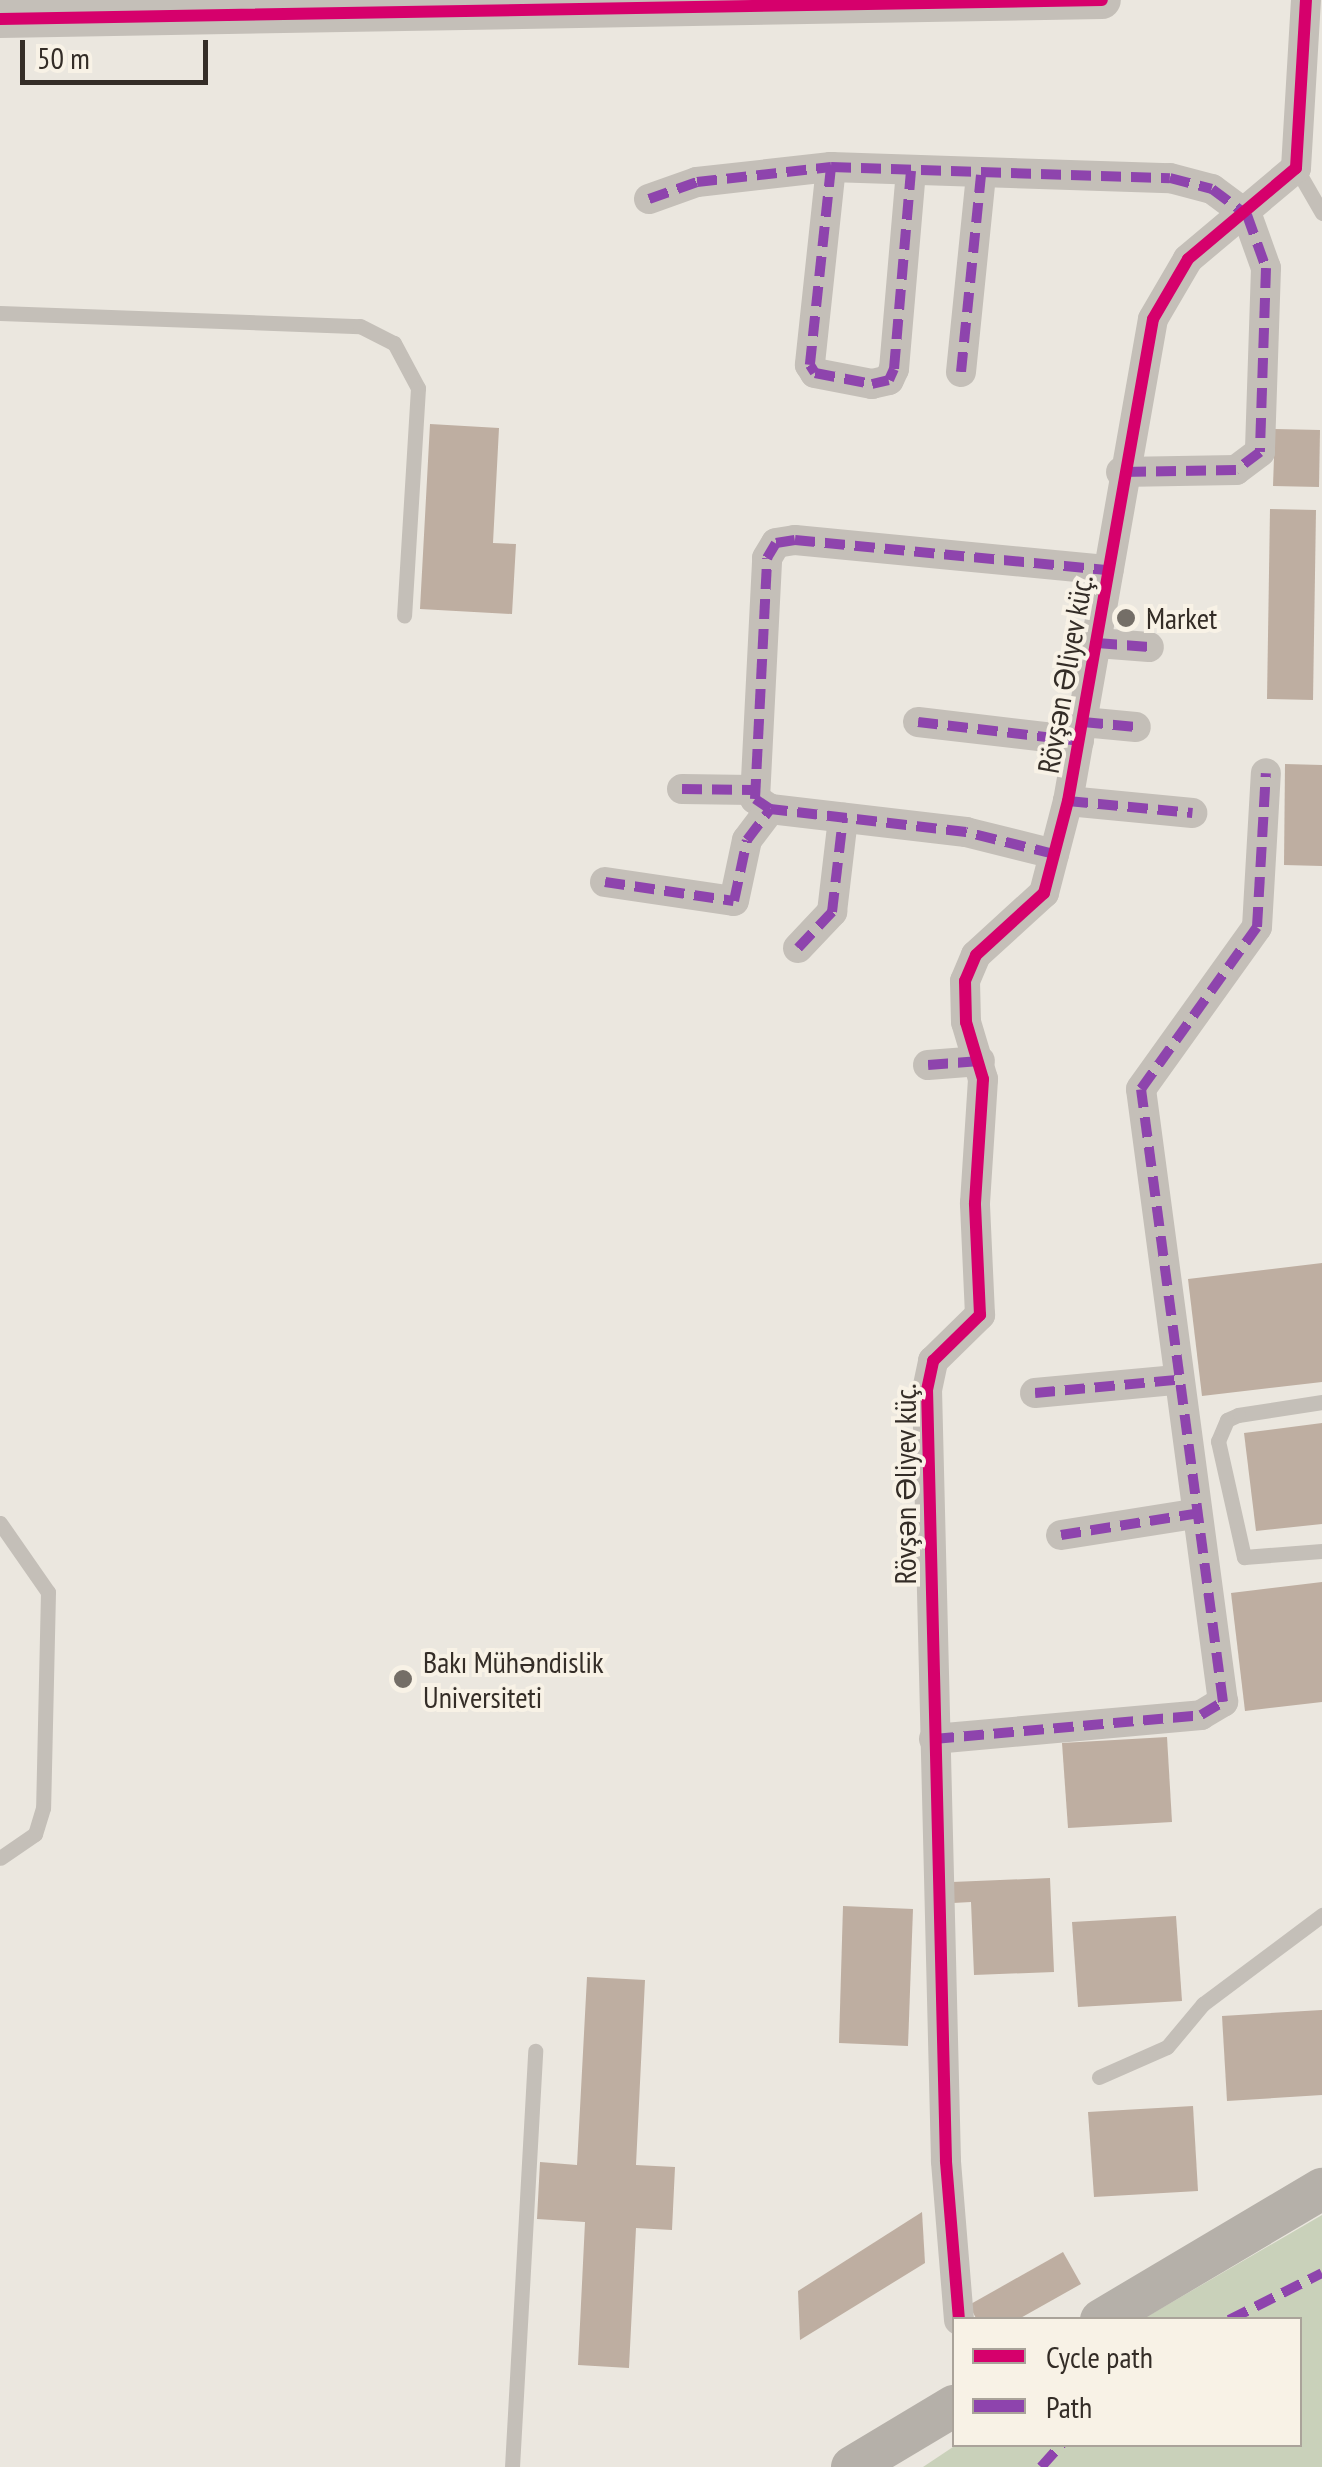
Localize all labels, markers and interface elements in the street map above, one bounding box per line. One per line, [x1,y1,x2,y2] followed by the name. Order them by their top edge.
[25,20,212,82] scale bar
[37,38,90,77] text: 50 m
[1030,572,1100,776] street label: Rövşən Əliyev küç.
[1146,600,1217,636] place label: Market
[1115,607,1137,629] marker: Market
[887,1383,923,1585] street label: Rövşən Əliyev küç.
[423,1644,604,1714] place label: Bakı Mühəndislik Universiteti
[392,1668,414,1690] marker: Bakı Mühəndislik Universiteti
[952,2317,1302,2447] legend
[1046,2337,1153,2376] text: Cycle path
[1046,2387,1092,2426] text: Path

